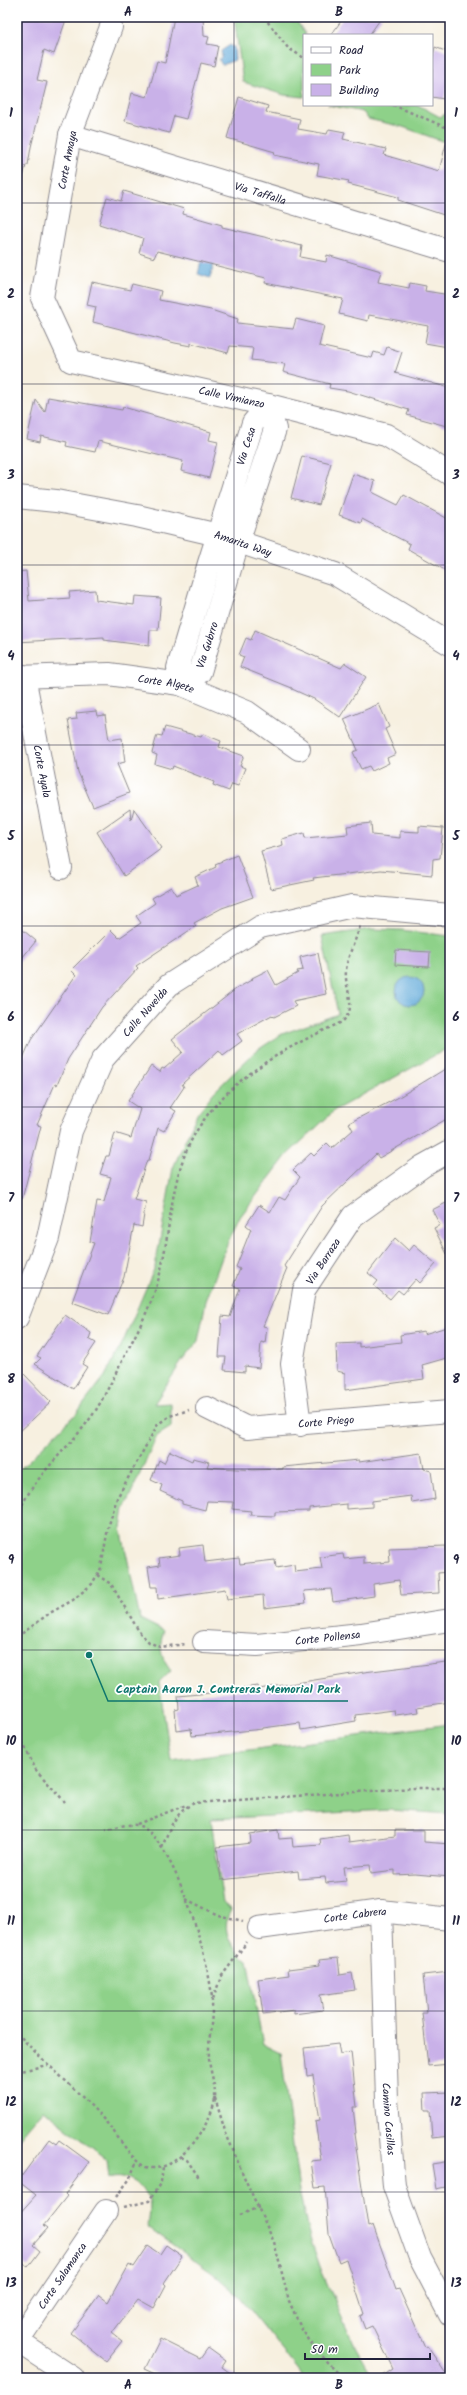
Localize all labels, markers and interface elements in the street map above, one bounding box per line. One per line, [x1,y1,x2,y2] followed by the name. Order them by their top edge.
[124,2,132,23] text: A
[335,2,343,23] text: B
[303,34,433,106] legend
[339,41,364,60] text: Road
[339,61,361,80] text: Park
[339,81,379,100] text: Building
[9,103,13,124] text: 1
[454,103,458,124] text: 1
[53,129,83,191] street label: Corte Amaya
[232,178,288,210] street label: Via Taffalla
[7,284,15,305] text: 2
[452,284,460,305] text: 2
[197,382,266,414] street label: Calle Vimianzo
[232,425,262,468] street label: Via Cesa
[6,465,15,486] text: 3
[451,465,460,486] text: 3
[212,526,275,562] street label: Amarita Way
[192,620,224,671] street label: Via Gubrro
[7,646,15,667] text: 4
[452,646,460,667] text: 4
[136,670,197,699] street label: Corte Algete
[27,743,55,800] street label: Corte Ayala
[7,826,16,847] text: 5
[452,826,461,847] text: 5
[118,984,173,1042] street label: Calle Novelda
[7,1007,15,1028] text: 6
[452,1007,460,1028] text: 6
[8,1188,15,1209] text: 7
[453,1188,460,1209] text: 7
[302,1235,346,1289] street label: Via Barraza
[7,1369,15,1390] text: 8
[452,1369,460,1390] text: 8
[297,1411,355,1434] street label: Corte Priego
[8,1550,15,1571] text: 9
[453,1550,460,1571] text: 9
[294,1626,361,1651] street label: Corte Pollensa
[108,1677,348,1701] callout: Captain Aaron J. Contreras Memorial Park
[116,1680,341,1699] text: Captain Aaron J. Contreras Memorial Park
[6,1731,17,1752] text: 10
[451,1731,462,1752] text: 10
[322,1903,388,1929] street label: Corte Cabrera
[7,1911,15,1932] text: 11
[452,1911,460,1932] text: 11
[376,2082,399,2156] street label: Camino Casillas
[5,2092,17,2113] text: 12
[450,2092,462,2113] text: 12
[34,2239,92,2314] street label: Corte Salamanca
[5,2273,17,2294] text: 13
[450,2273,462,2294] text: 13
[305,2335,430,2361] scale bar
[311,2340,338,2359] text: 50 m
[124,2375,132,2395] text: A
[335,2375,343,2395] text: B

